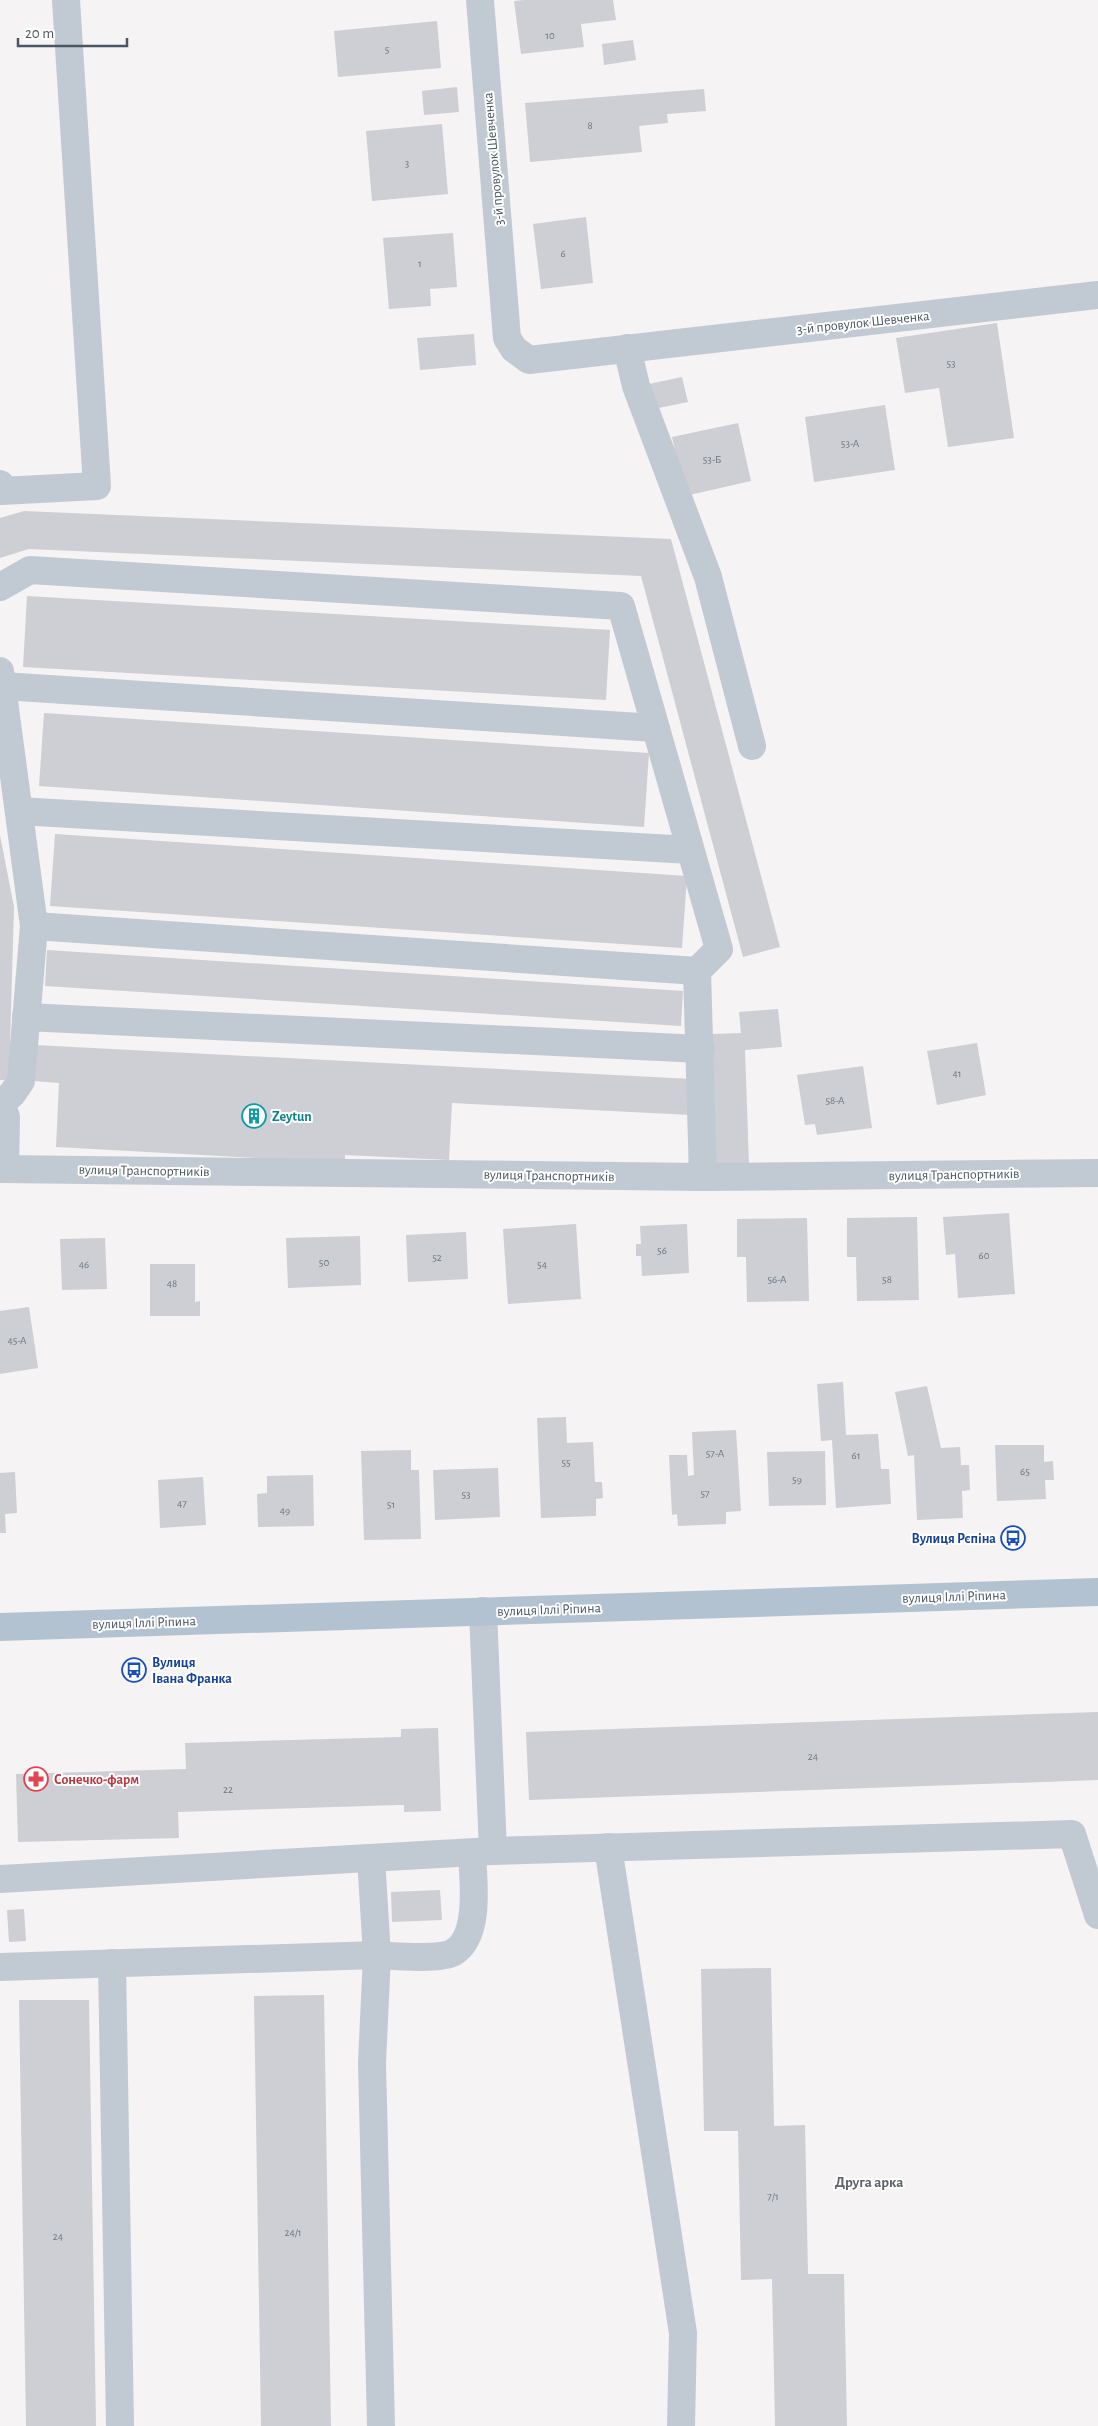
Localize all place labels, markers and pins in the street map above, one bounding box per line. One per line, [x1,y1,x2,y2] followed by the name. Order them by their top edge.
[241,1103,267,1129] building icon: Zeytun
[272,1110,312,1124] place label: Zeytun
[1000,1525,1026,1551] bus stop icon: Вулиця Рєпіна
[911,1532,996,1546] place label: Вулиця Рєпіна
[152,1656,232,1686] place label: Вулиця Івана Франка
[121,1657,147,1683] bus stop icon: Вулиця Івана Франка
[23,1766,49,1792] pharmacy icon: Сонечко-фарм
[54,1773,139,1787] place label: Сонечко-фарм

